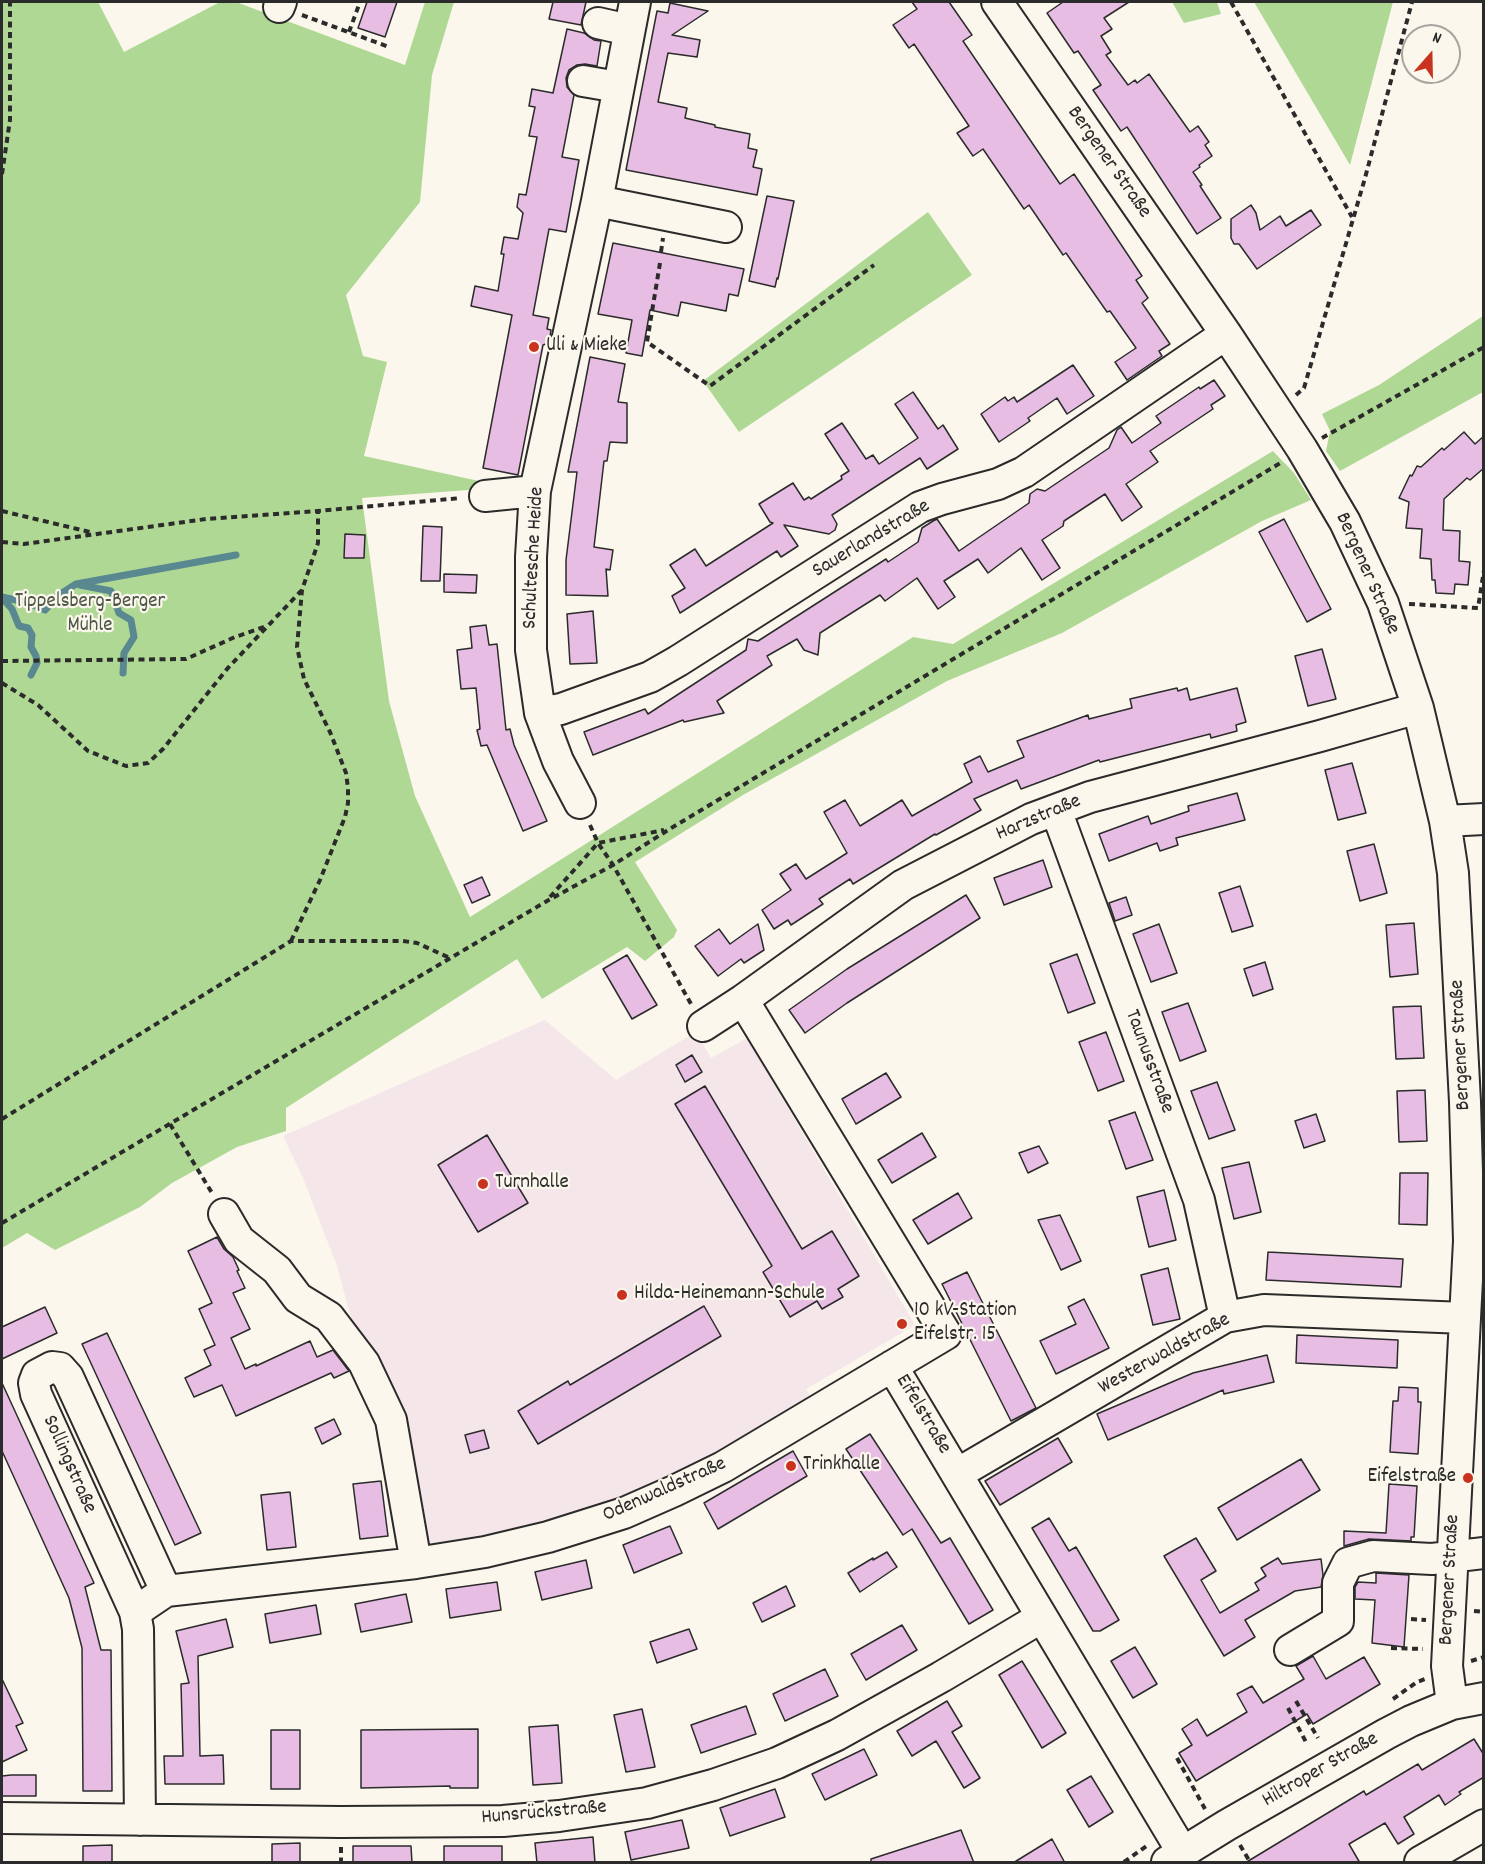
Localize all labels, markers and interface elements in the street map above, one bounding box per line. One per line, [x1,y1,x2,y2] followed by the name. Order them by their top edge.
[1401,24,1461,84] north arrow
[1429,26,1444,51] text: N
[1060,102,1156,224] street label: Bergener Straße
[546,334,627,360] place label: Uli & Mieke
[527,340,541,354] marker: Uli & Mieke
[519,486,551,630] street label: Schultesche Heide
[808,495,936,585] street label: Sauerlandstraße
[1328,509,1404,639] street label: Bergener Straße
[15,590,165,640] park label: Tippelsberg-Berger Mühle
[993,790,1085,848] street label: Harzstraße
[1446,979,1478,1111] street label: Bergener Straße
[1118,1007,1178,1117] street label: Taunusstraße
[495,1171,569,1197] place label: Turnhalle
[476,1177,490,1191] marker: Turnhalle
[634,1282,825,1308] place label: Hilda-Heinemann-Schule
[615,1288,629,1302] marker: Hilda-Heinemann-Schule
[914,1299,1017,1349] place label: 10 kV-Station Eifelstr. 15
[1095,1308,1235,1402] street label: Westerwaldstraße
[895,1317,909,1331] marker: 10 kV-Station Eifelstr. 15
[888,1371,956,1459] street label: Eifelstraße
[35,1412,101,1518] street label: Sollingstraße
[599,1453,731,1529] street label: Odenwaldstraße
[803,1453,880,1479] place label: Trinkhalle
[784,1459,798,1473] marker: Trinkhalle
[1368,1465,1456,1491] place label: Eifelstraße
[1461,1471,1475,1485] marker: Eifelstraße
[1435,1514,1467,1646] street label: Bergener Straße
[1258,1728,1384,1814] street label: Hiltroper Straße
[480,1796,608,1832] street label: Hunsrückstraße

